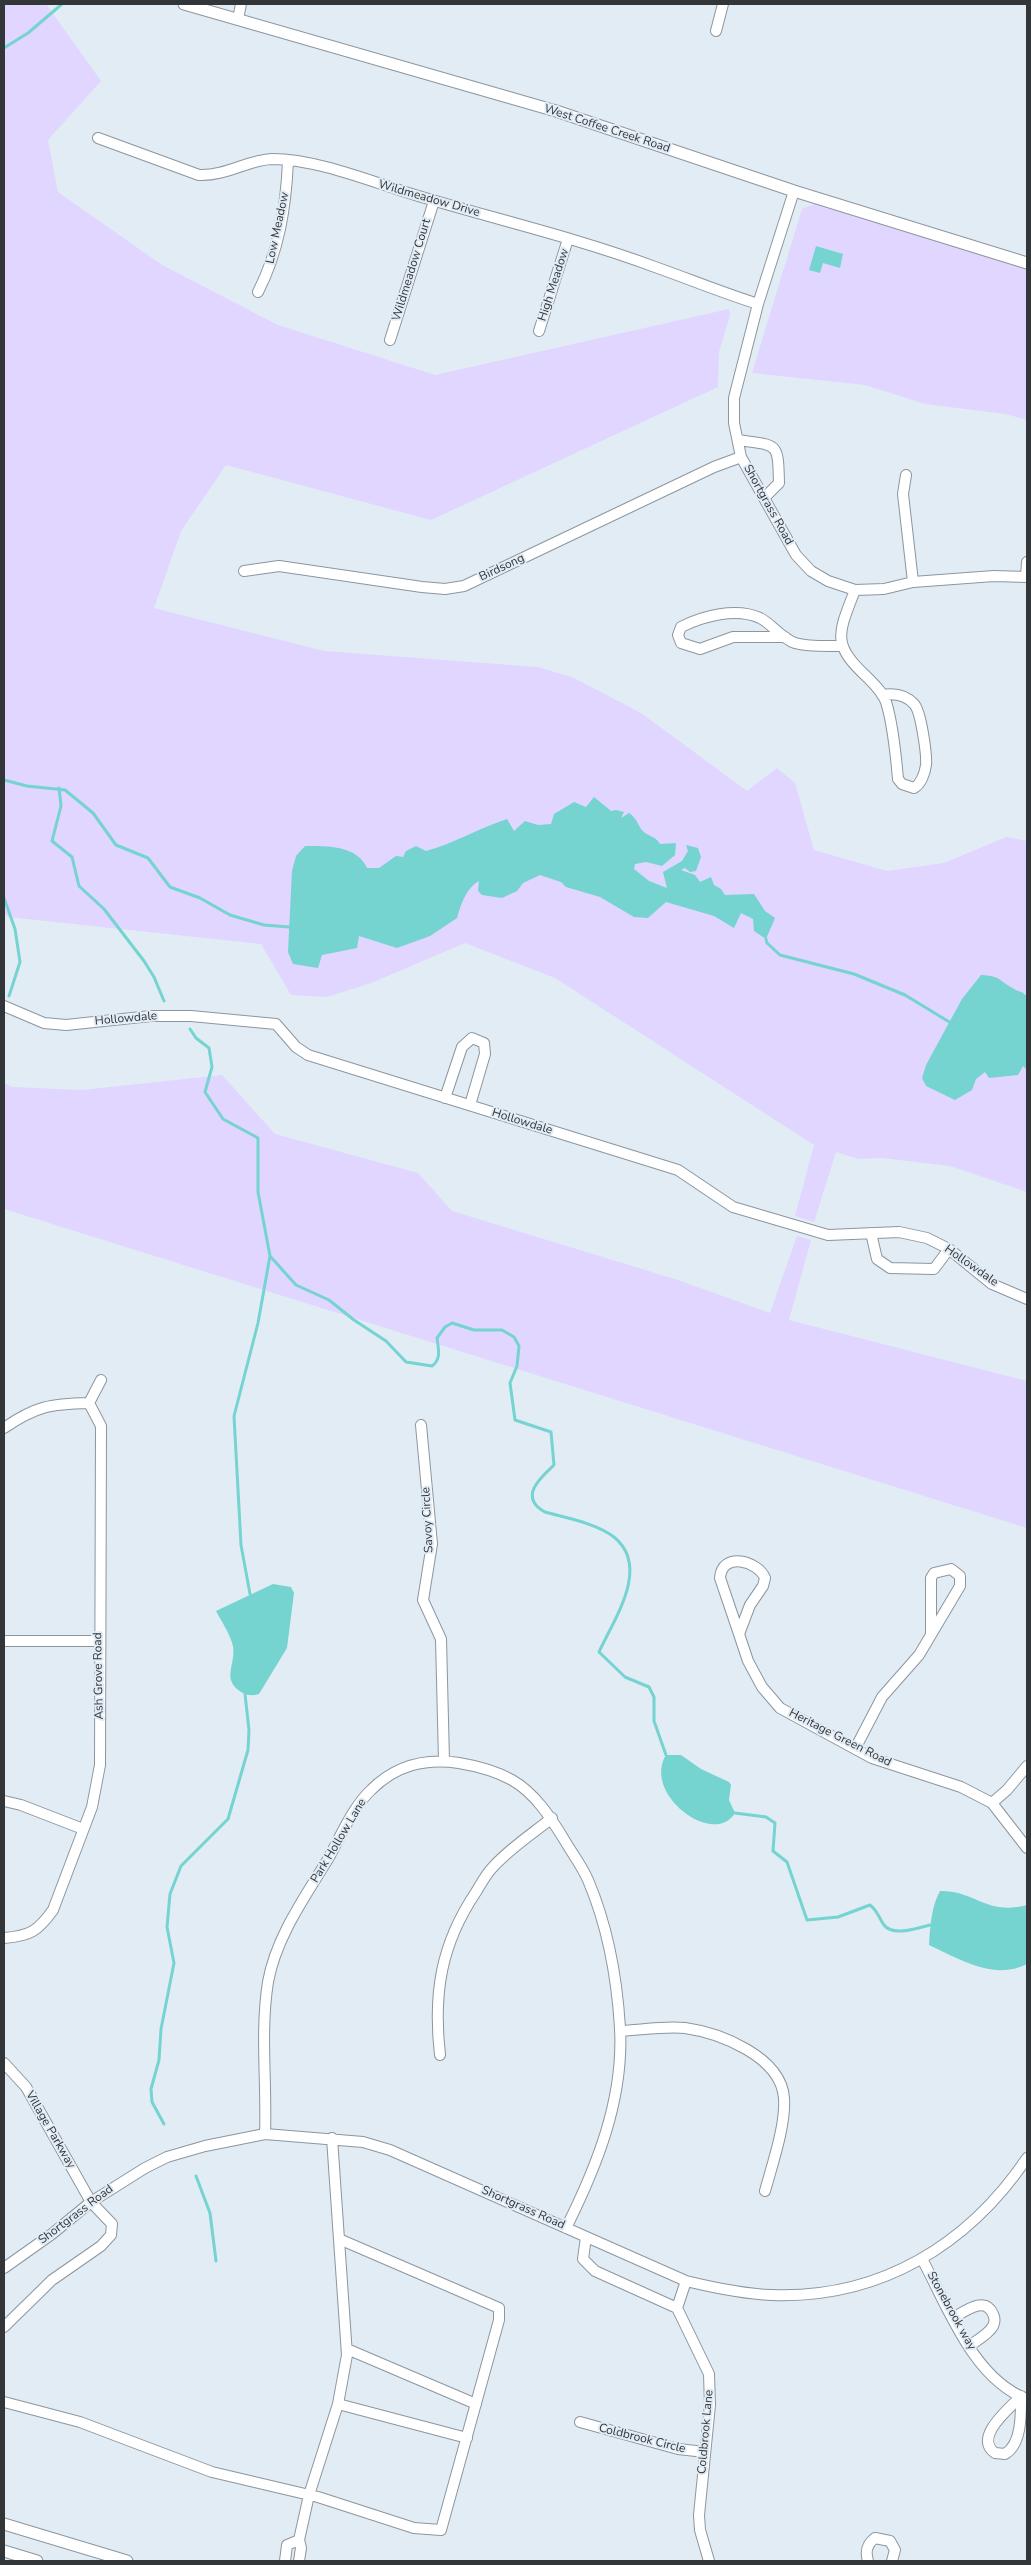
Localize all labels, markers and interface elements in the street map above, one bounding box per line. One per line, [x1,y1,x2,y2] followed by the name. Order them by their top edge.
[542,102,672,156] street label: West Coffee Creek Road
[377,178,481,220] street label: Wildmeadow Drive
[263,191,293,265] street label: Low Meadow
[390,217,434,323] street label: Wildmeadow Court
[535,247,573,323] street label: High Meadow
[740,462,796,548] street label: Shortgrass Road
[477,551,527,585] street label: Birdsong
[94,1009,158,1029] street label: Hollowdale
[490,1106,554,1138] street label: Hollowdale
[941,1242,1001,1290] street label: Hollowdale
[419,1487,437,1553] street label: Savoy Circle
[91,1632,107,1720] street label: Ash Grove Road
[786,1706,894,1770] street label: Heritage Green Road
[308,1796,370,1886] street label: Park Hollow Lane
[22,2089,78,2171] street label: Village Parkway
[36,2182,116,2248] street label: Shortgrass Road
[479,2183,567,2233] street label: Shortgrass Road
[924,2269,978,2353] street label: Stonebrook way
[695,2389,717,2475] street label: Coldbrook Lane
[597,2421,687,2457] street label: Coldbrook Circle

